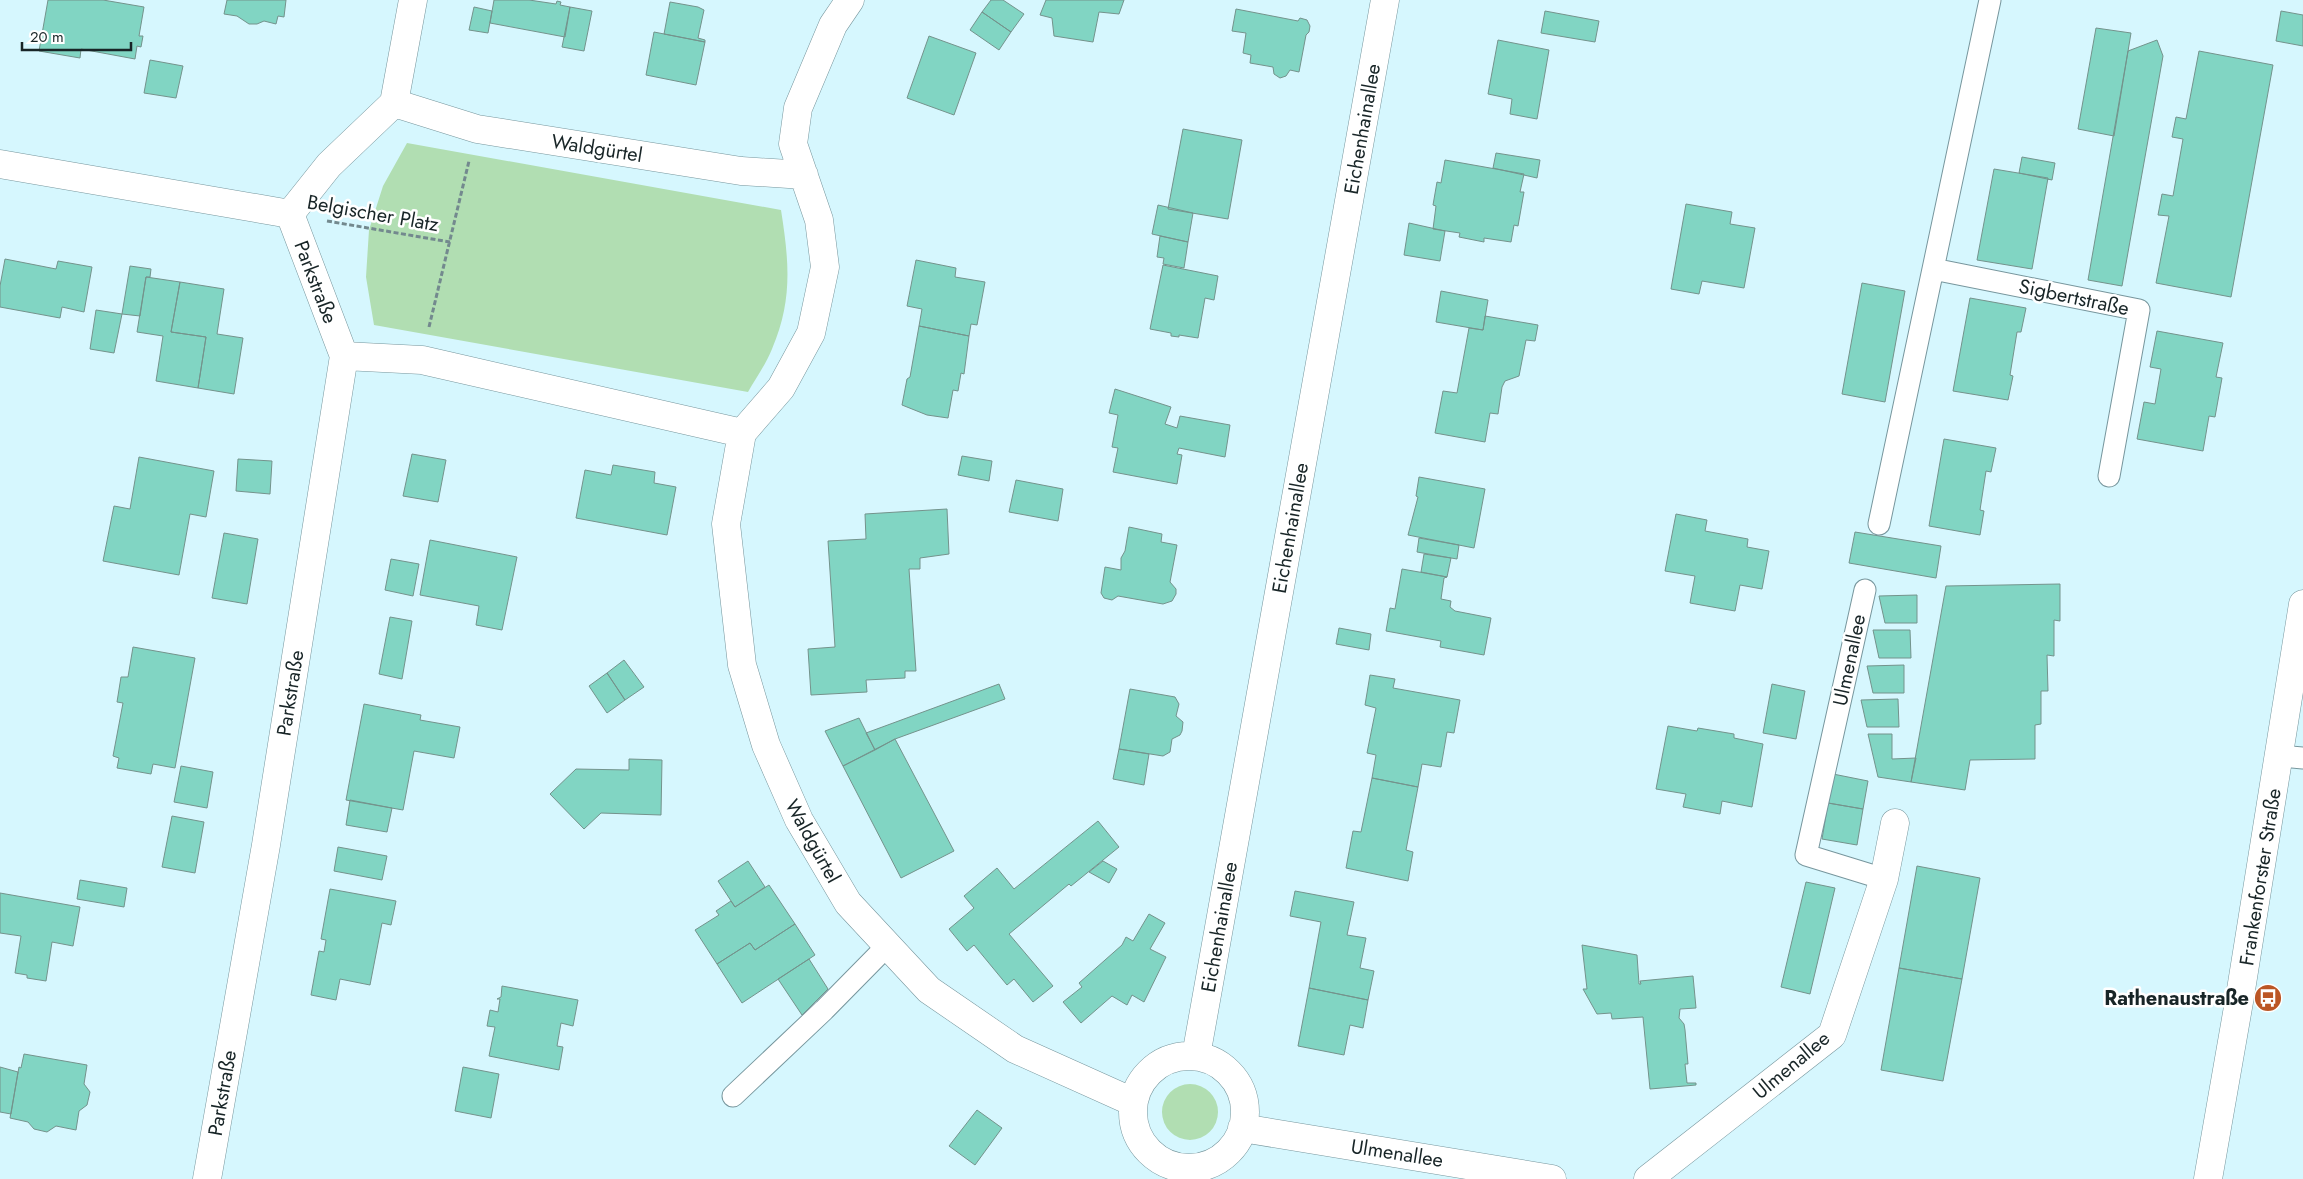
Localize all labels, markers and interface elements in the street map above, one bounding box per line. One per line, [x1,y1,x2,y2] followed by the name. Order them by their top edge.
[22,20,131,52] scale bar
[30,26,64,48] text: 20 m
[1337,61,1388,197] street label: Eichenhainallee
[549,127,645,170] street label: Waldgürtel
[305,188,441,239] street label: Belgischer Platz
[286,237,345,328] street label: Parkstraße
[2016,272,2132,323] street label: Sigbertstraße
[1265,460,1316,596] street label: Eichenhainallee
[1826,612,1873,709] street label: Ulmenallee
[269,648,312,738] street label: Parkstraße
[2232,786,2289,968] street label: Frankenforster Straße
[778,794,848,888] street label: Waldgürtel
[1194,859,1245,995] street label: Eichenhainallee
[2253,983,2283,1013] bus stop icon: Rathenaustraße
[2104,984,2249,1013] place label: Rathenaustraße
[1746,1024,1836,1106] street label: Ulmenallee
[201,1048,244,1138] street label: Parkstraße
[1349,1132,1445,1175] street label: Ulmenallee

